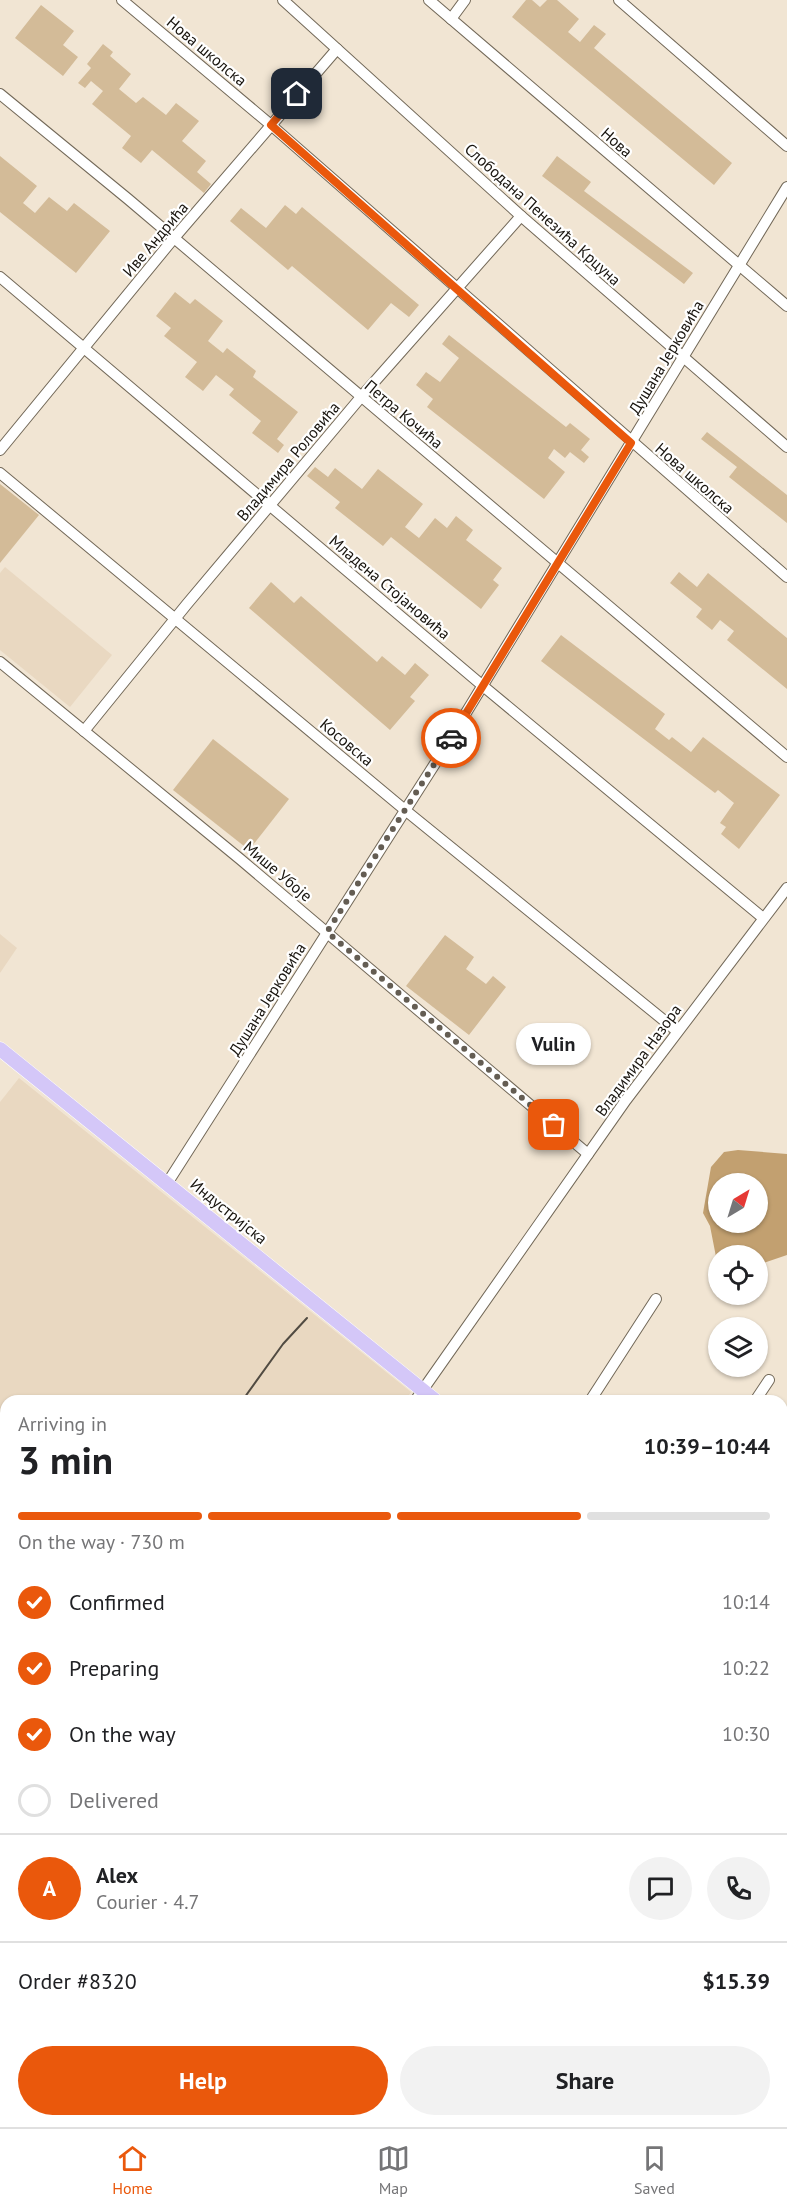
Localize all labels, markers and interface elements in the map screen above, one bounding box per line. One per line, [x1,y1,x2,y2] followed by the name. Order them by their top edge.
[163,12,251,90] street label: Нова школска
[271,68,322,119] pin
[280,77,313,110] icon: home
[597,123,637,161] street label: Нова
[461,139,625,289] street label: Слободана Пенезића Крцуна
[118,198,192,280] street label: Иве Андрића
[624,296,708,418] street label: Душана Јерковића
[361,375,447,453] street label: Петра Кочића
[232,397,344,525] street label: Владимира Роловића
[651,438,739,518] street label: Нова школска
[325,531,455,643] street label: Младена Стојановића
[421,708,481,768] courier
[316,714,378,770] street label: Косовска
[435,722,468,755] icon: car
[240,836,316,906] street label: Мише Убоје
[224,939,310,1059] street label: Душана Јерковића
[591,1000,685,1120] street label: Владимира Назора
[516,1023,592,1065] callout: Vulin
[532,1031,575,1057] text: Vulin
[528,1099,579,1150] pin
[537,1108,570,1141] icon: bag
[708,1173,768,1233] north arrow
[708,1173,768,1377] map controls
[186,1174,272,1248] street label: Индустријска
[708,1245,768,1305] button: locate
[708,1317,768,1377] button: layers
[18,1411,107,1437] text: Arriving in
[644,1432,770,1460] text: 10:39–10:44
[18,1434,113,1485] text: 3 min
[18,1529,185,1555] text: On the way · 730 m
[18,1586,51,1619] icon: check
[69,1588,165,1616] text: Confirmed
[722,1589,770,1615] text: 10:14
[18,1652,51,1685] icon: check
[69,1654,159,1682] text: Preparing
[722,1655,770,1681] text: 10:22
[18,1718,51,1751] icon: check
[69,1720,176,1748] text: On the way
[722,1721,770,1747] text: 10:30
[69,1786,159,1814] text: Delivered
[629,1857,692,1920] button: chat
[707,1857,770,1920] button: phone
[96,1861,138,1889] text: Alex
[43,1874,56,1902] text: A
[96,1889,199,1915] text: Courier · 4.7
[18,1967,137,1995] text: Order #8320
[702,1967,770,1995] text: $15.39
[18,2046,388,2115] button: Help
[400,2046,770,2115] button: Share
[112,2142,153,2198] tab: Home
[377,2142,410,2198] tab: Map
[634,2142,675,2198] tab: Saved

